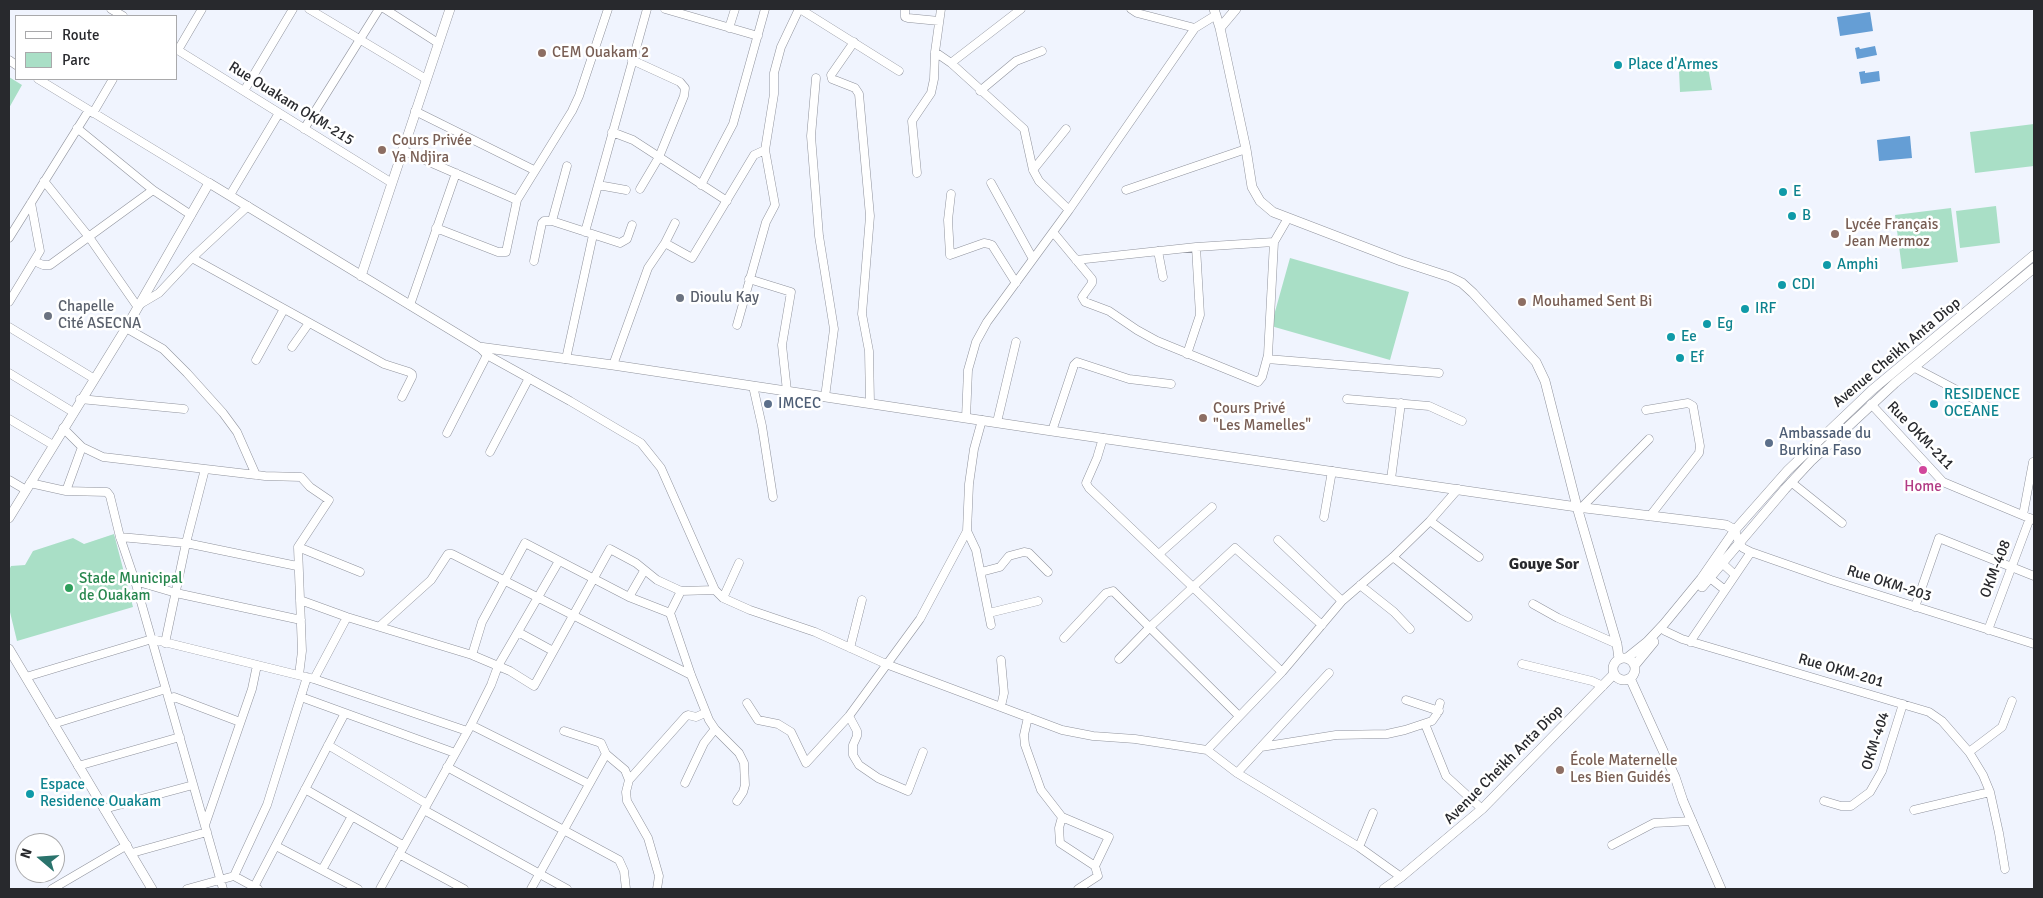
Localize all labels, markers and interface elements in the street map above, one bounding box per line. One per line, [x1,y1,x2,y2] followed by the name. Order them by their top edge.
[15,15,178,80] legend
[62,26,99,44] text: Route
[552,44,649,62] place label: CEM Ouakam 2
[536,47,548,59] marker: CEM Ouakam 2
[62,51,90,69] text: Parc
[1628,56,1718,74] place label: Place d'Armes
[225,58,357,150] street label: Rue Ouakam OKM-215
[1612,59,1624,71] marker: Place d'Armes
[392,132,472,167] place label: Cours Privée Ya Ndjira
[376,144,388,156] marker: Cours Privée Ya Ndjira
[1793,183,1801,201] place label: E
[1777,186,1789,198] marker: E
[1802,207,1811,225] place label: B
[1786,210,1798,222] marker: B
[1845,216,1938,251] place label: Lycée Français Jean Mermoz
[1829,228,1841,240] marker: Lycée Français Jean Mermoz
[1837,256,1878,274] place label: Amphi
[1821,259,1833,271] marker: Amphi
[1792,276,1815,294] place label: CDI
[1776,279,1788,291] marker: CDI
[690,289,759,307] place label: Dioulu Kay
[674,292,686,304] marker: Dioulu Kay
[1532,293,1652,311] place label: Mouhamed Sent Bi
[1830,294,1964,412] street label: Avenue Cheikh Anta Diop
[1516,296,1528,308] marker: Mouhamed Sent Bi
[58,298,141,333] place label: Chapelle Cité ASECNA
[1755,300,1776,318] place label: IRF
[1739,303,1751,315] marker: IRF
[42,310,54,322] marker: Chapelle Cité ASECNA
[1717,315,1733,333] place label: Eg
[1701,318,1713,330] marker: Eg
[1681,328,1697,346] place label: Ee
[1665,331,1677,343] marker: Ee
[1690,349,1703,367] place label: Ef
[1674,352,1686,364] marker: Ef
[1944,386,2020,421] place label: RESIDENCE OCEANE
[778,395,821,413] place label: IMCEC
[762,398,774,410] marker: IMCEC
[1883,398,1957,474] street label: Rue OKM-211
[1928,398,1940,410] marker: RESIDENCE OCEANE
[1213,400,1311,435] place label: Cours Privé "Les Mamelles"
[1197,412,1209,424] marker: Cours Privé "Les Mamelles"
[1779,425,1871,460] place label: Ambassade du Burkina Faso
[1763,437,1775,449] marker: Ambassade du Burkina Faso
[1917,464,1929,476] marker: Home
[1904,478,1942,496] place label: Home
[1977,538,2015,600] street label: OKM-408
[1509,555,1579,575] district label: Gouye Sor
[1844,562,1934,606] street label: Rue OKM-203
[79,570,183,605] place label: Stade Municipal de Ouakam
[63,582,75,594] marker: Stade Municipal de Ouakam
[1796,650,1886,692] street label: Rue OKM-201
[1441,702,1567,828] street label: Avenue Cheikh Anta Diop
[1858,709,1894,773] street label: OKM-404
[1570,752,1678,787] place label: École Maternelle Les Bien Guidés
[1554,764,1566,776] marker: École Maternelle Les Bien Guidés
[40,776,161,811] place label: Espace Residence Ouakam
[24,788,36,800] marker: Espace Residence Ouakam
[15,833,65,883] north arrow
[17,846,36,861] text: N

